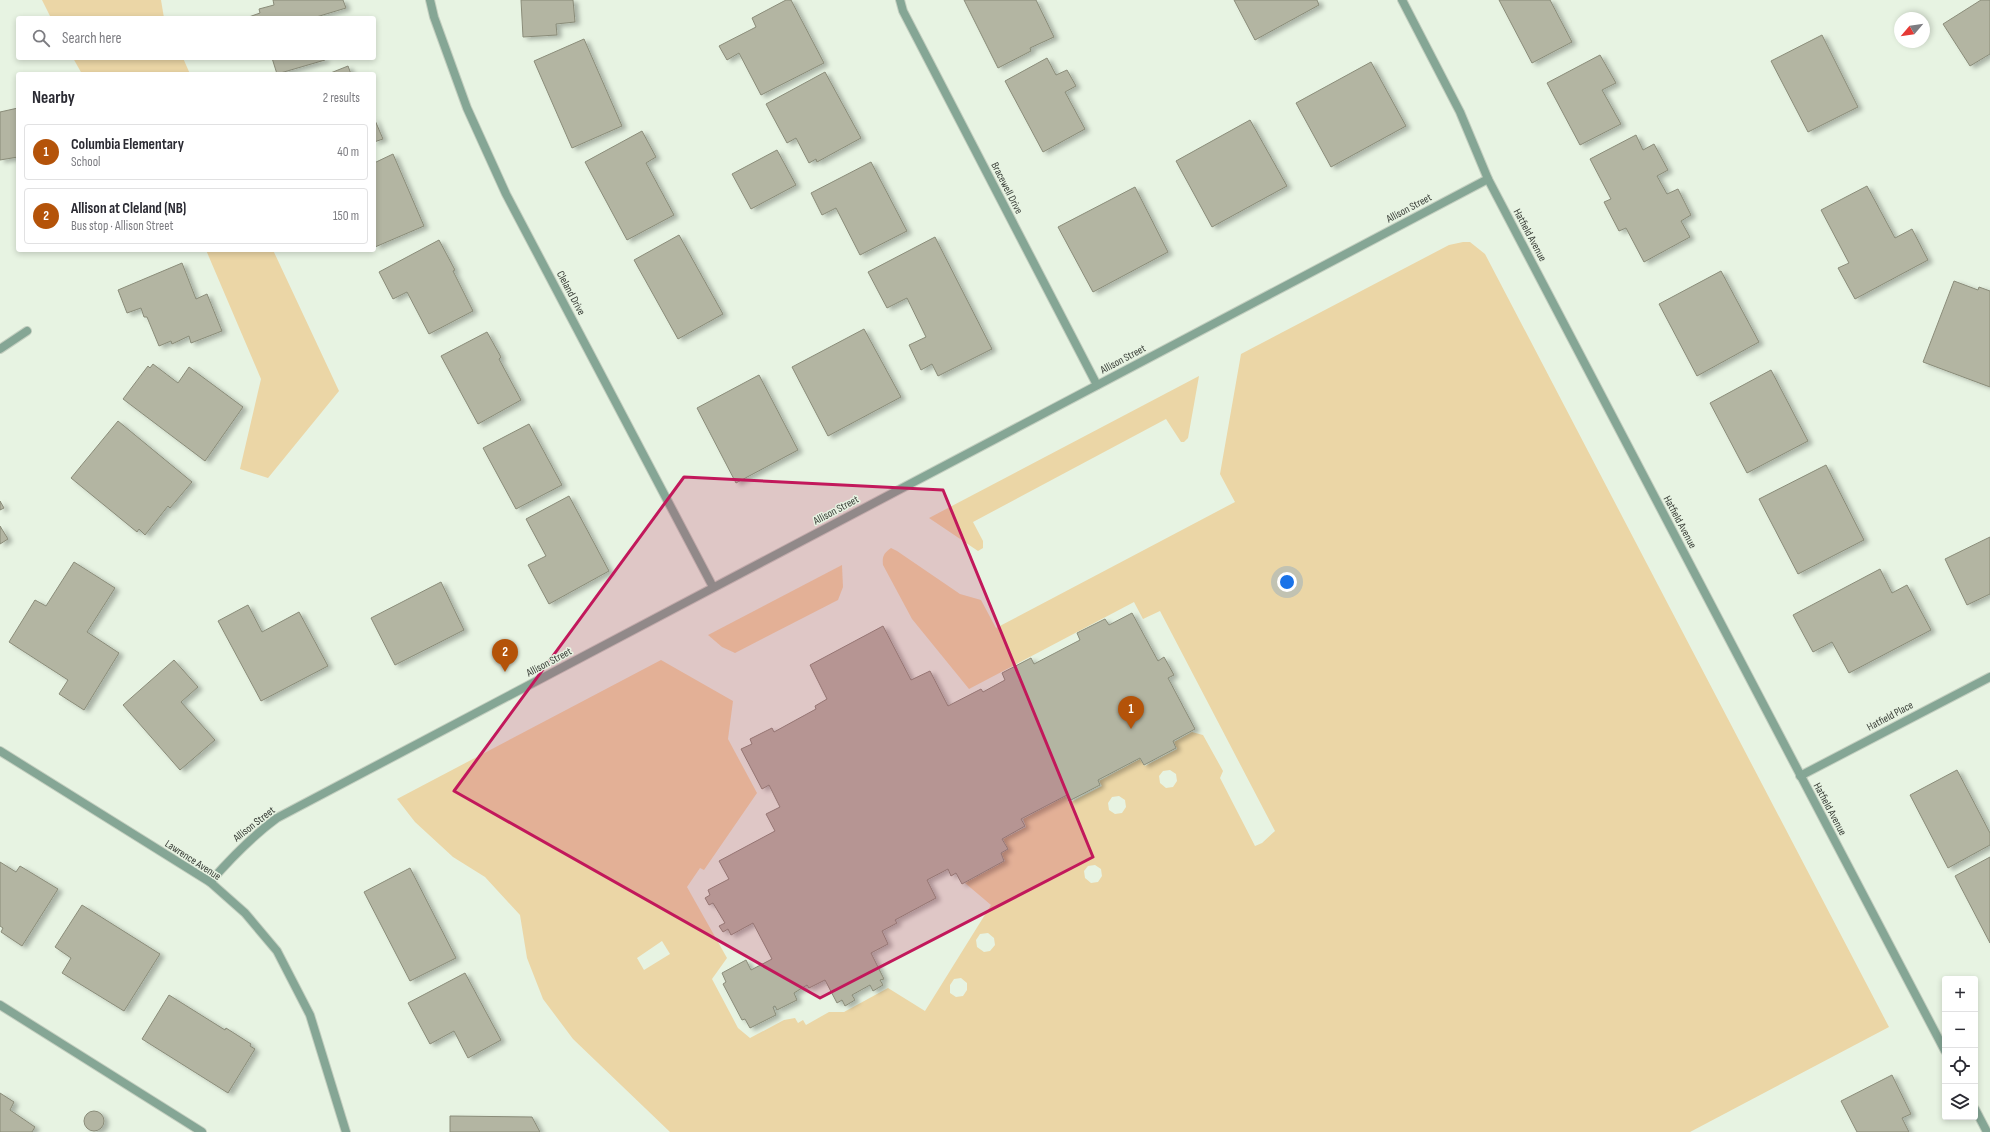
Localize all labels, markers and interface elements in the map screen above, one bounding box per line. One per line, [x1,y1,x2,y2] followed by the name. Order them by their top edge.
[1894,12,1930,48] north arrow
[16,16,376,60] search box
[30,27,52,49] icon: search
[62,29,122,48] text: Search here
[32,88,75,108] text: Nearby
[323,90,360,106] text: 2 results
[71,135,184,154] text: Columbia Elementary
[43,144,49,160] text: 1
[337,144,359,160] text: 40 m
[71,154,101,170] text: School
[988,160,1026,216] street label: Bracewell Drive
[1383,190,1434,226] street label: Allison Street
[71,199,186,218] text: Allison at Cleland (NB)
[1511,206,1549,264] street label: Hatfield Avenue
[43,208,49,224] text: 2
[333,208,359,224] text: 150 m
[71,218,173,234] text: Bus stop · Allison Street
[554,269,588,317] street label: Cleland Drive
[1097,341,1148,377] street label: Allison Street
[810,492,861,528] street label: Allison Street
[1661,493,1699,551] street label: Hatfield Avenue
[1277,572,1297,592] your location
[492,639,518,672] pin: 2
[523,644,574,680] street label: Allison Street
[1118,696,1144,729] pin: 1
[1865,698,1915,734] street label: Hatfield Place
[1811,780,1849,838] street label: Hatfield Avenue
[230,803,278,845] street label: Allison Street
[163,837,223,883] street label: Lawrence Avenue
[1942,976,1978,1120] map controls
[1942,976,1978,1012] button: +
[1942,1012,1978,1048] button: −
[1942,1048,1978,1084] button: locate
[1942,1084,1978,1120] button: layers

